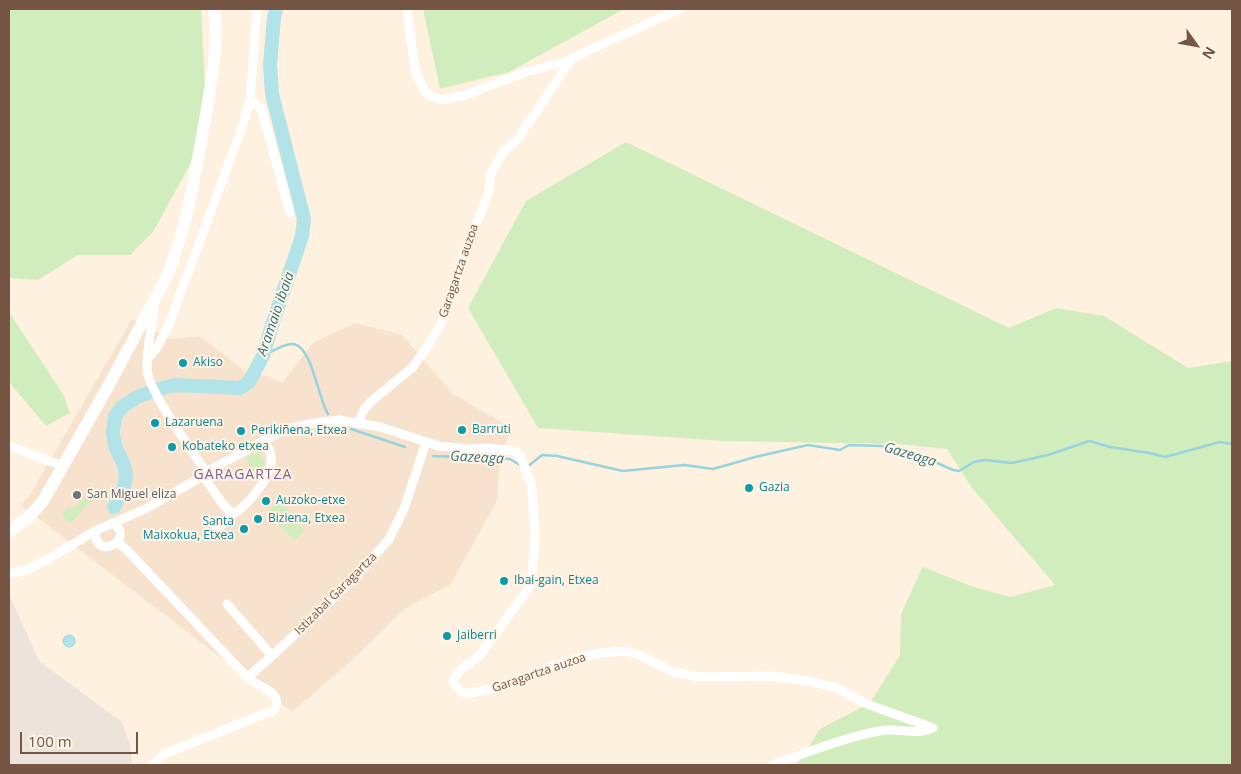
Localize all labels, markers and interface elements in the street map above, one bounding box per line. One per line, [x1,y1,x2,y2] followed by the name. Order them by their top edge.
[1171,20,1221,70] north arrow
[1198,43,1220,63] text: N
[436,222,482,320] street label: Garagartza auzoa
[254,270,298,358] water label: Aramaio ibaia
[193,356,223,370] place label: Akiso
[177,357,189,369] marker: Akiso
[165,416,223,430] place label: Lazaruena
[149,417,161,429] marker: Lazaruena
[472,423,511,437] place label: Barruti
[251,424,347,438] place label: Perikiñena, Etxea
[456,424,468,436] marker: Barruti
[235,425,247,437] marker: Perikiñena, Etxea
[882,439,938,471] water label: Gazeaga
[182,440,269,454] place label: Kobateko etxea
[166,441,178,453] marker: Kobateko etxea
[450,448,504,468] water label: Gazeaga
[192,467,294,483] district label: GARAGARTZA
[759,481,790,495] place label: Gazia
[743,482,755,494] marker: Gazia
[87,488,176,502] place label: San Miguel eliza
[71,489,83,501] marker: San Miguel eliza
[276,494,345,508] place label: Auzoko-etxe
[260,495,272,507] marker: Auzoko-etxe
[268,512,345,526] place label: Biziena, Etxea
[252,513,264,525] marker: Biziena, Etxea
[143,515,234,543] place label: Santa Maixokua, Etxea
[238,523,250,535] marker: Santa Maixokua, Etxea
[292,550,380,638] street label: Istizabal Garagartza
[514,574,599,588] place label: Ibai-gain, Etxea
[498,575,510,587] marker: Ibai-gain, Etxea
[457,629,497,643] place label: Jaiberri
[441,630,453,642] marker: Jaiberri
[490,650,588,696] street label: Garagartza auzoa
[22,722,140,754] scale bar
[28,731,72,751] text: 100 m

